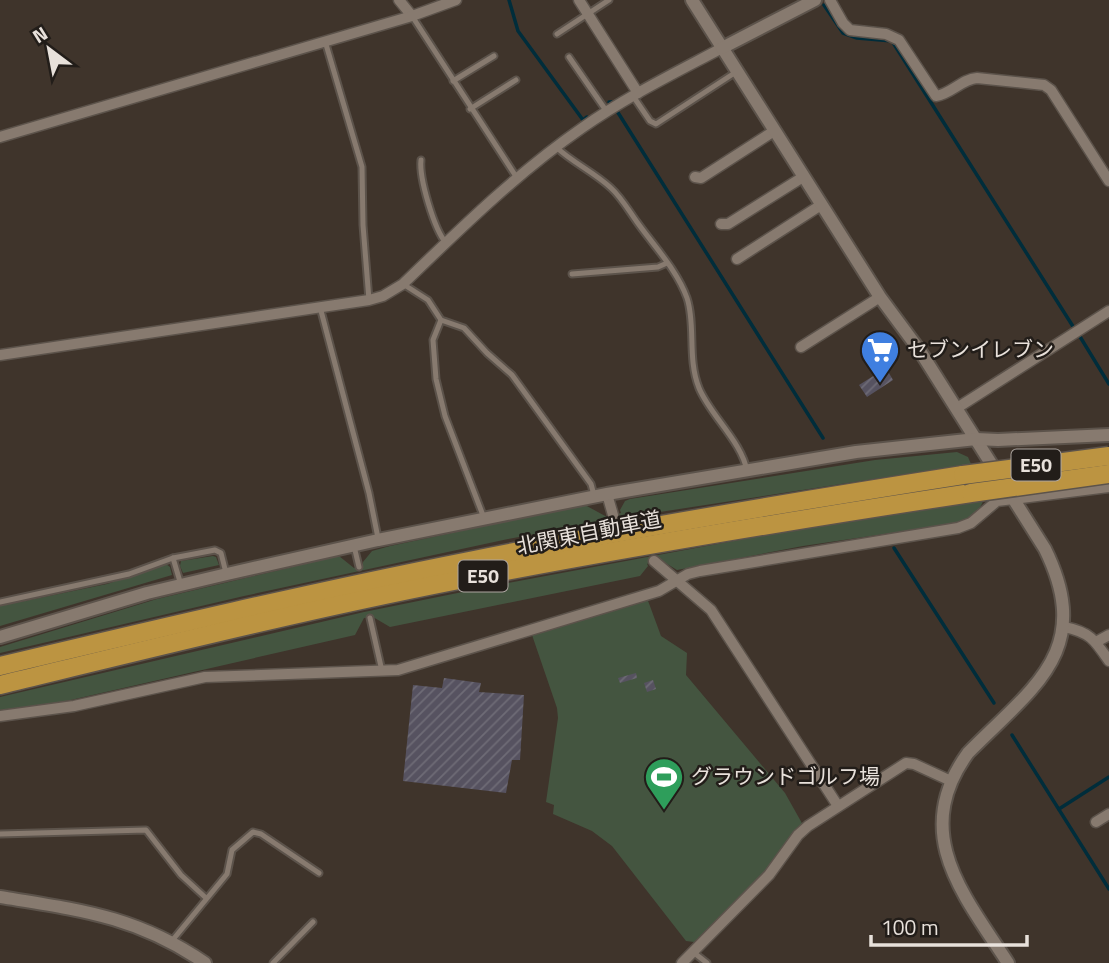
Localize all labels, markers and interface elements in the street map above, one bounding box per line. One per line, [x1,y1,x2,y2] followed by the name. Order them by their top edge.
[14,14,84,84] north arrow
[26,18,53,50] text: N
[859,329,901,384] supermarket icon: セブンイレブン
[907,333,1054,365] place label: セブンイレブン
[1012,450,1060,480] road number: E50
[514,502,664,562] street label: 北関東自動車道
[458,561,508,592] road number: E50
[643,756,685,811] sports icon: グラウンドゴルフ場
[691,760,880,792] place label: グラウンドゴルフ場
[871,904,1027,948] scale bar
[881,911,938,943] text: 100 m

